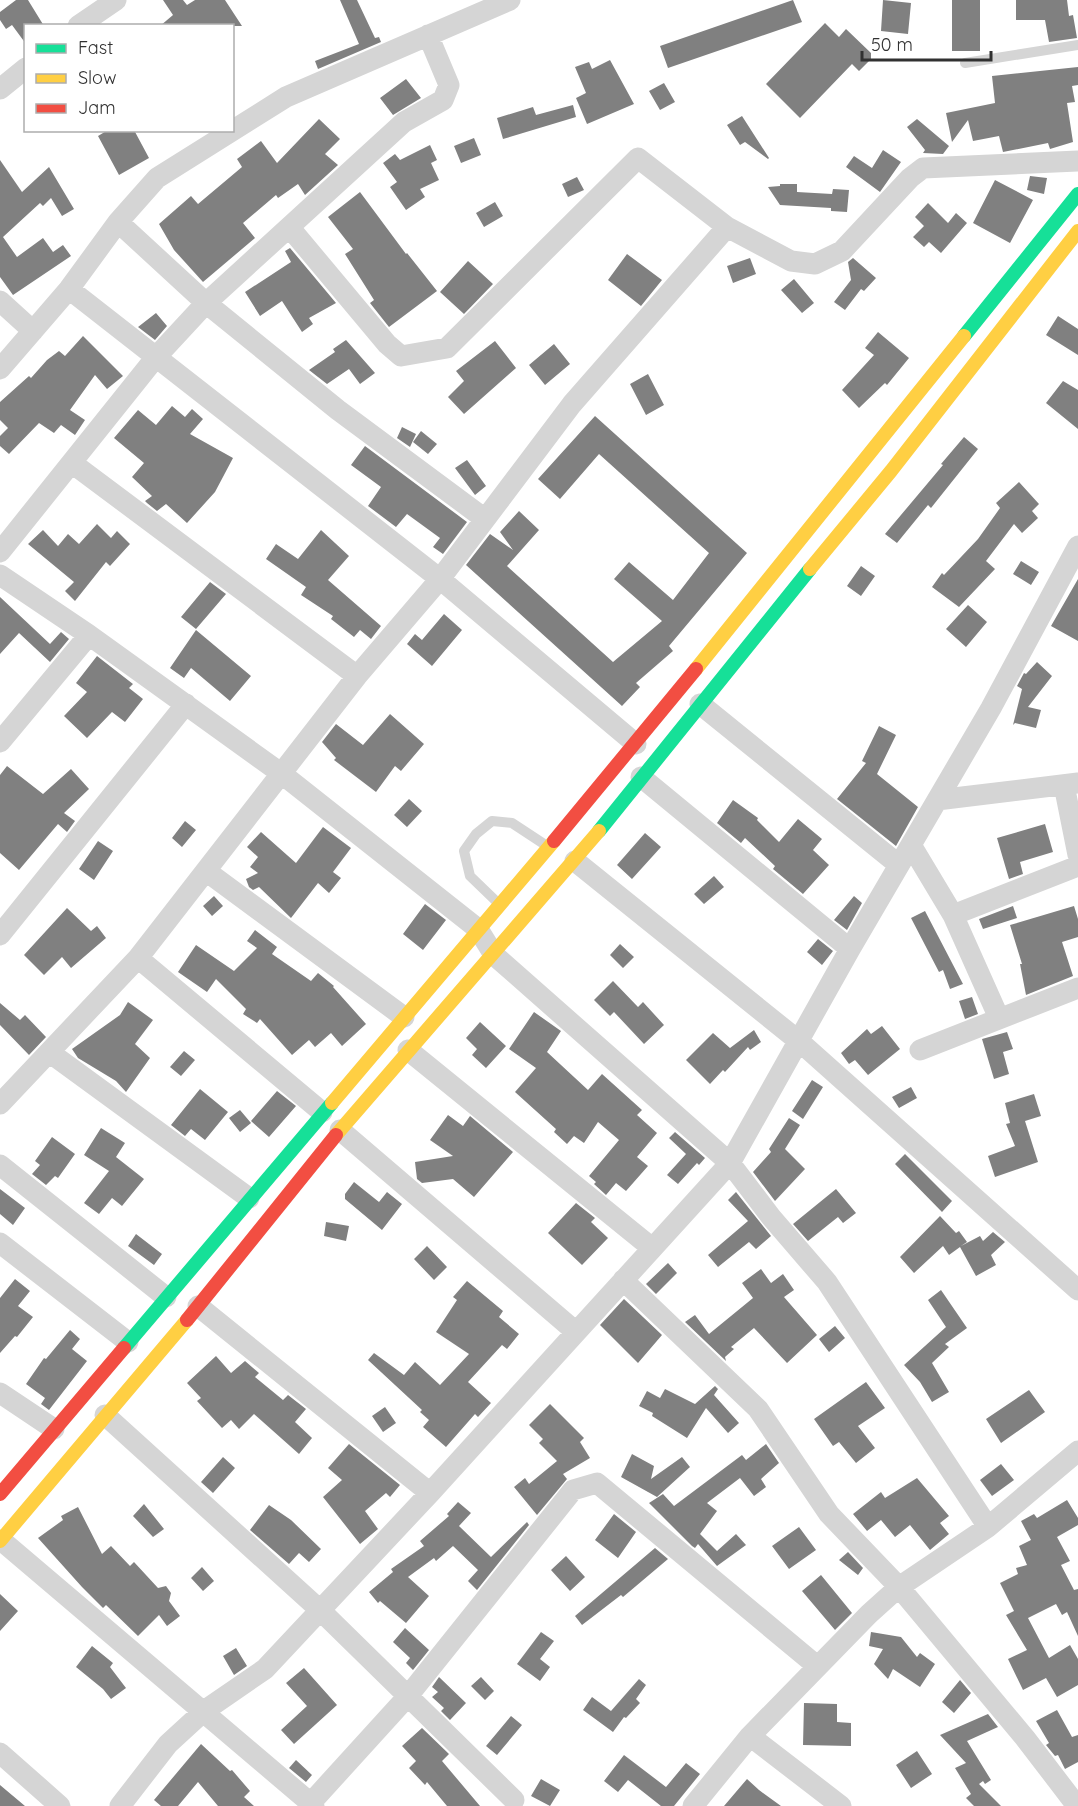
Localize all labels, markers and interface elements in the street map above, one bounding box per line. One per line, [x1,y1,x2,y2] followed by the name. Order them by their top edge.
[24,24,234,132] legend
[862,24,991,62] scale bar
[871,33,913,56] text: 50 m
[78,36,113,59] text: Fast
[78,66,116,89] text: Slow
[78,96,116,119] text: Jam

